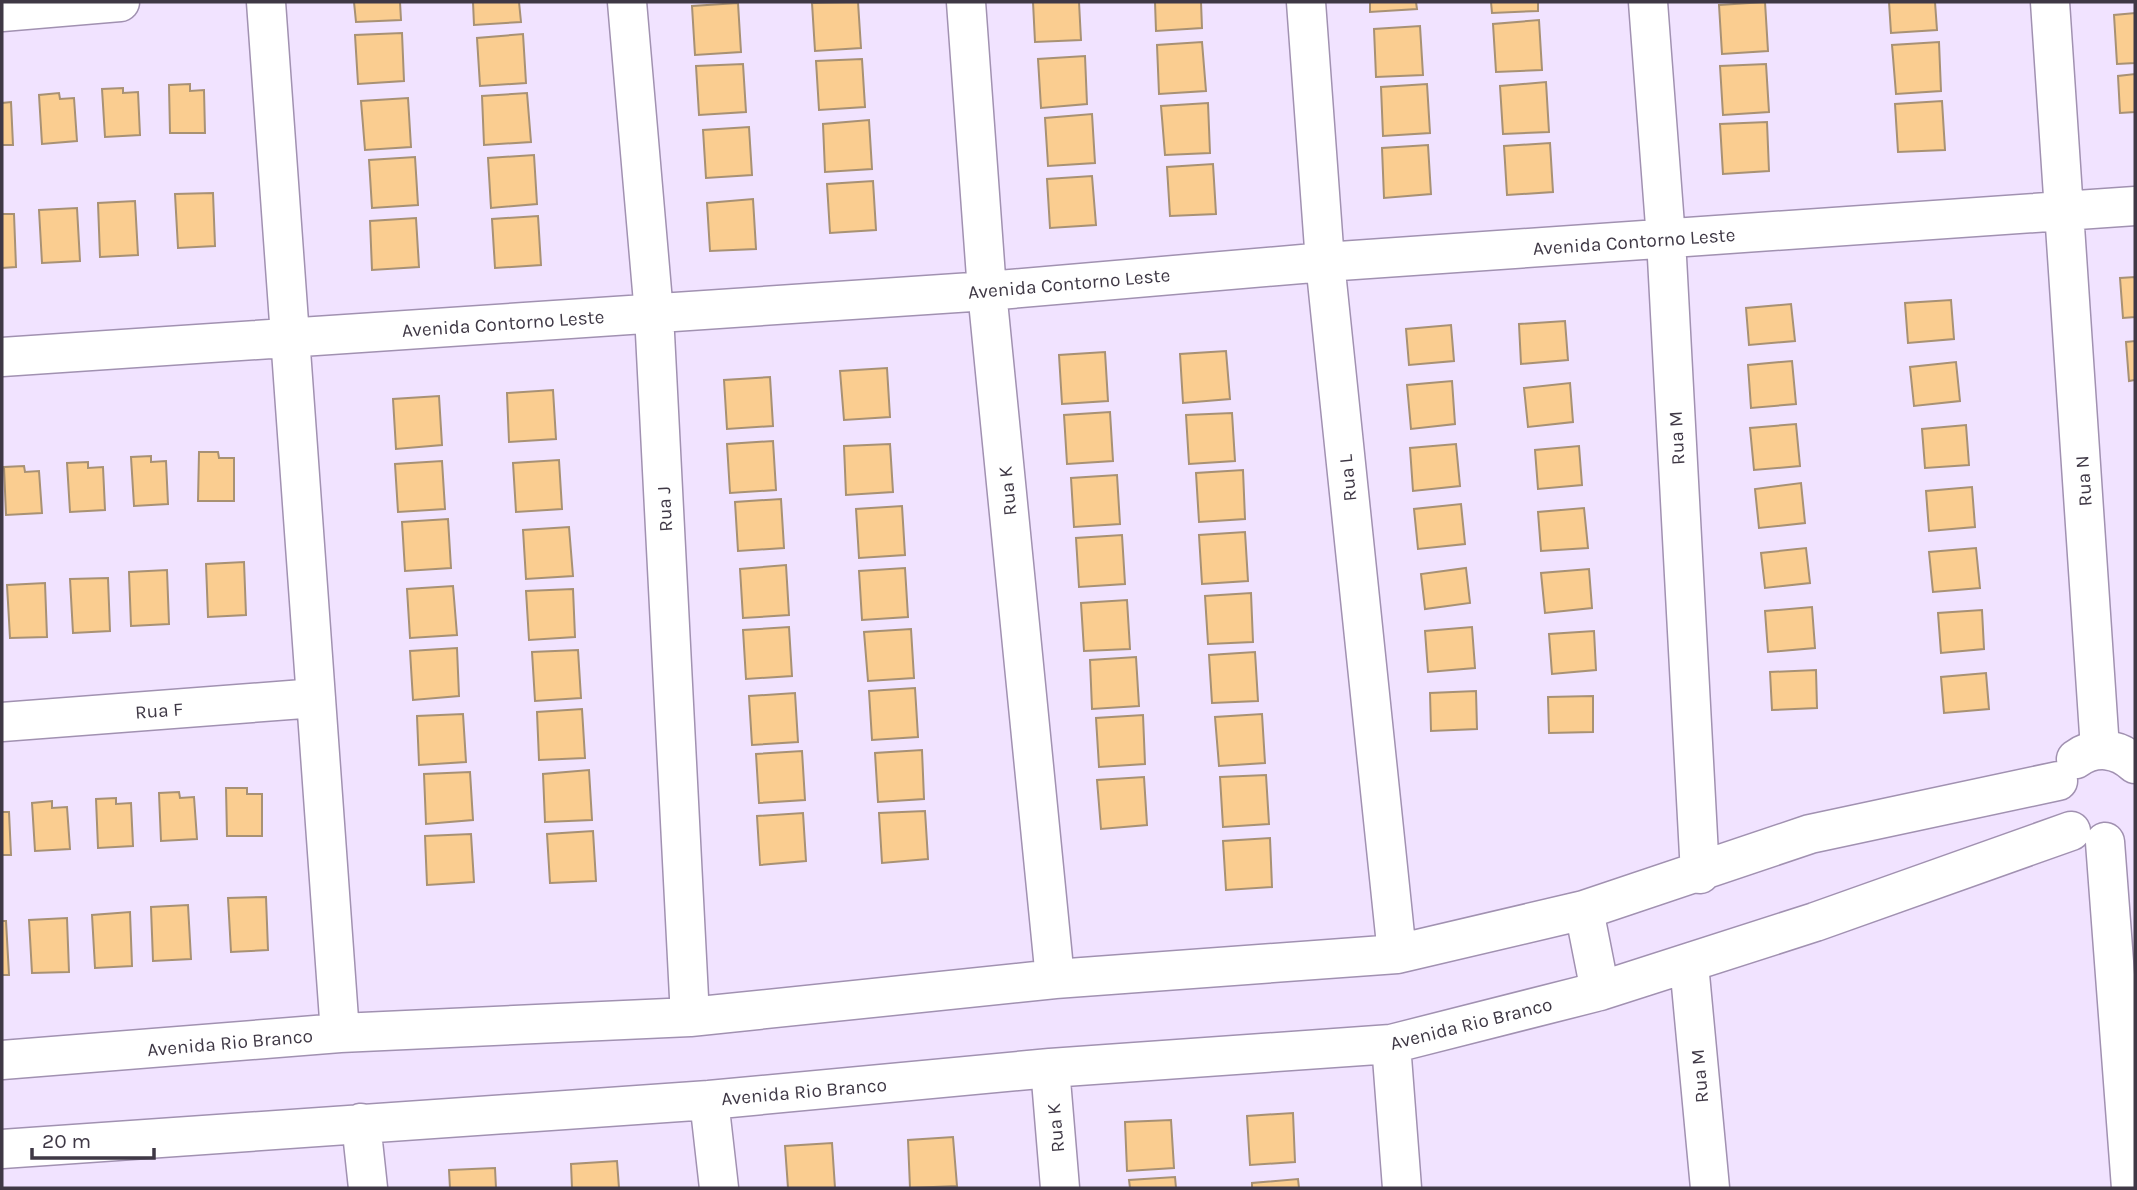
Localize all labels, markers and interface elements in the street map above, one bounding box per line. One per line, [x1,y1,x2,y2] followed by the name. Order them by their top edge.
[1532,224,1736,260] street label: Avenida Contorno Leste
[967,264,1171,304] street label: Avenida Contorno Leste
[401,306,605,342] street label: Avenida Contorno Leste
[1665,410,1689,466] street label: Rua M
[1335,453,1361,502] street label: Rua L
[2071,455,2097,507] street label: Rua N
[994,465,1022,517] street label: Rua K
[653,486,677,532] street label: Rua J
[134,698,184,724] street label: Rua F
[1388,993,1555,1055] street label: Avenida Rio Branco
[146,1025,314,1061] street label: Avenida Rio Branco
[1687,1048,1713,1104] street label: Rua M
[720,1074,888,1110] street label: Avenida Rio Branco
[1043,1102,1069,1154] street label: Rua K
[32,1116,154,1160] scale bar
[42,1129,91,1153] text: 20 m

